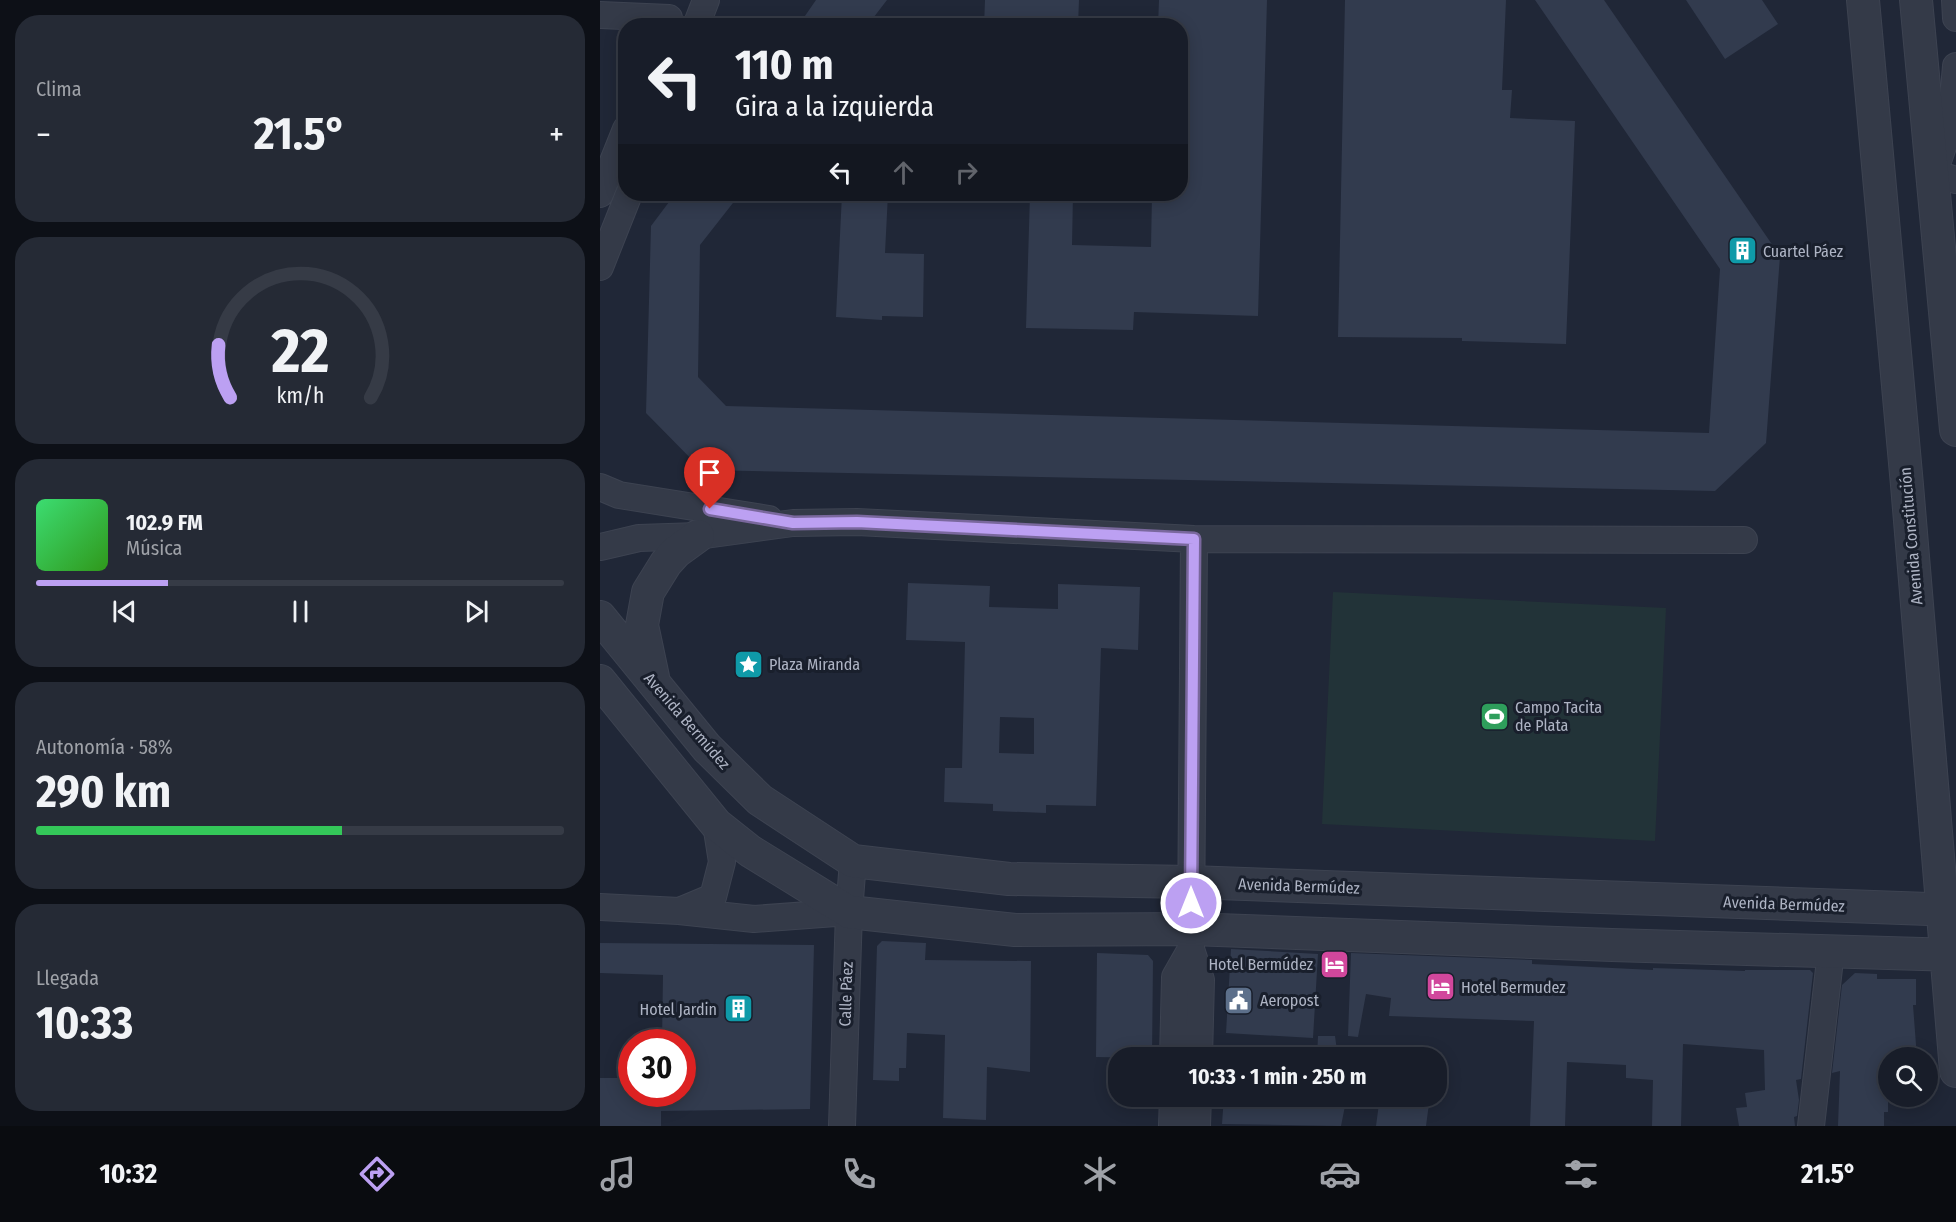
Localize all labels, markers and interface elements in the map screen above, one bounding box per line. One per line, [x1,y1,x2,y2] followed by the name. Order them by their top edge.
[735,40,834,90] text: 110 m
[636,42,714,120] icon: left
[36,77,81,101] text: Clima
[735,91,934,123] text: Gira a la izquierda
[254,107,346,161] text: 21.5°
[36,115,51,155] text: −
[549,115,564,155] text: +
[824,156,857,189] icon: left
[887,156,920,189] icon: ahead
[950,156,983,189] icon: right
[1726,235,1758,267] building icon: Cuartel Páez
[1763,242,1843,261] place label: Cuartel Páez
[270,314,329,389] text: 22
[276,383,324,409] text: km/h
[684,447,735,509] pin
[693,456,726,489] icon: arrive
[1896,466,1926,606] street label: Avenida Constitución
[126,509,203,536] text: 102.9 FM
[126,536,182,560] text: Música
[108,595,141,628] icon: previous
[284,595,317,628] icon: pause
[460,595,493,628] icon: next
[732,648,764,680] place icon: Plaza Miranda
[769,655,860,674] place label: Plaza Miranda
[640,669,734,773] street label: Avenida Bermúdez
[1515,698,1602,735] place label: Campo Tacita de Plata
[1478,700,1510,732] sports icon: Campo Tacita de Plata
[36,735,173,759] text: Autonomía · 58%
[36,765,171,819] text: 290 km
[1159,871,1223,935] position arrow
[1238,874,1360,898] street label: Avenida Bermúdez
[1723,892,1845,916] street label: Avenida Bermúdez
[1318,948,1350,980] hotel icon: Hotel Bermúdez
[1208,955,1313,974] place label: Hotel Bermúdez
[835,961,857,1027] street label: Calle Páez
[36,966,99,990] text: Llegada
[1424,971,1456,1003] hotel icon: Hotel Bermudez
[1461,978,1566,997] place label: Hotel Bermudez
[1223,984,1255,1016] public building icon: Aeropost
[1260,991,1320,1010] place label: Aeropost
[722,993,754,1025] building icon: Hotel Jardin
[36,996,133,1050] text: 10:33
[640,1000,717,1019] place label: Hotel Jardin
[618,1029,696,1107] speed limit sign: 30
[1878,1047,1938,1107] map controls
[1878,1047,1938,1107] button: search
[1188,1063,1367,1090] text: 10:33 · 1 min · 250 m
[356,1153,398,1195] icon: directions
[597,1153,639,1195] icon: music
[838,1153,880,1195] icon: phone
[1079,1153,1121,1195] icon: climate
[1319,1153,1361,1195] icon: car
[1560,1153,1602,1195] icon: filters
[99,1158,157,1190] text: 10:32
[1801,1158,1856,1190] text: 21.5°

